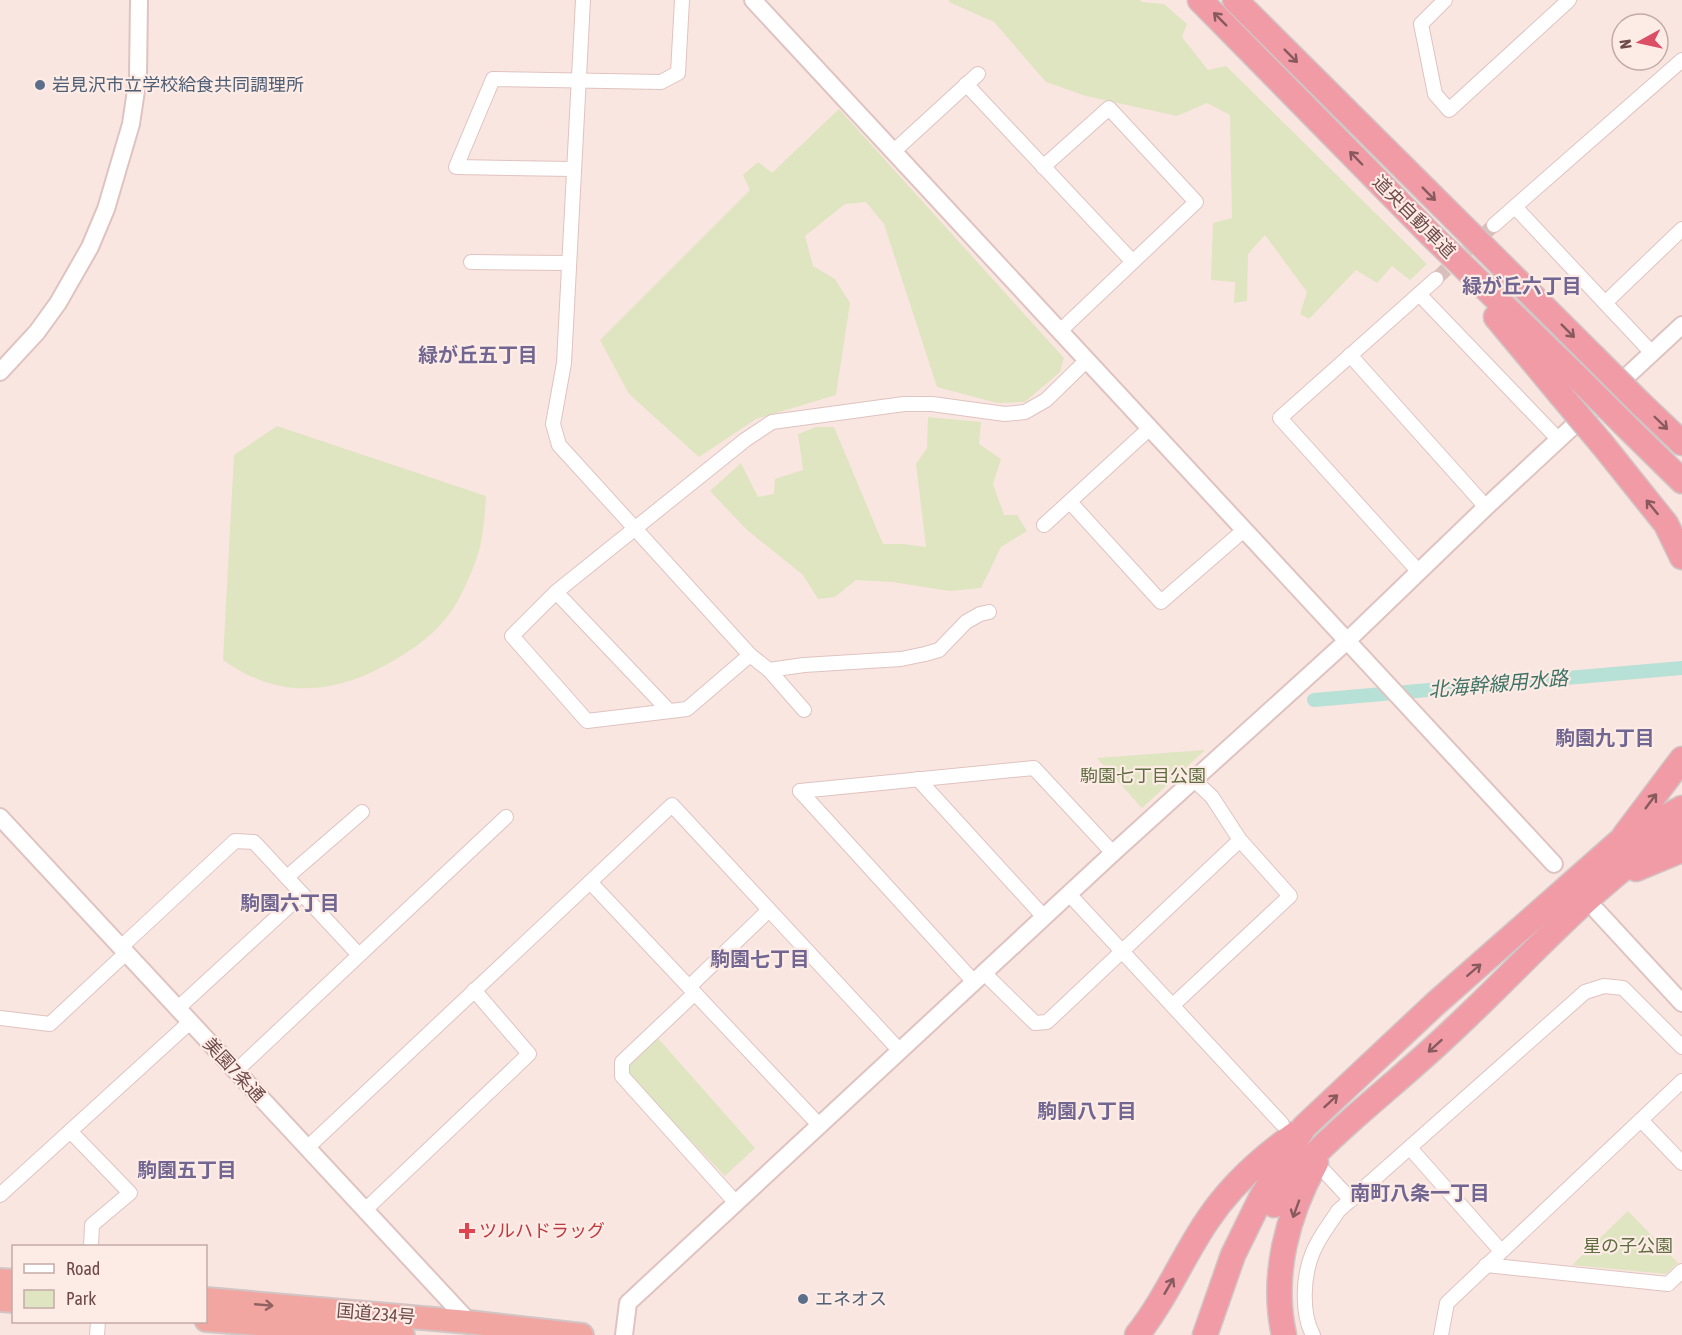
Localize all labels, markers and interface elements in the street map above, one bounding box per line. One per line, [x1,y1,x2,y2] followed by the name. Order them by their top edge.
[1212,12,1227,27] one-way arrow
[1610,12,1670,72] north arrow
[1616,38,1635,50] text: N
[1283,48,1298,63] one-way arrow
[52,74,304,95] place label: 岩見沢市立学校給食共同調理所
[33,78,47,92] marker: 岩見沢市立学校給食共同調理所
[1349,151,1364,166] one-way arrow
[1369,171,1460,262] street label: 道央自動車道
[1422,186,1437,201] one-way arrow
[1462,274,1582,297] district label: 緑が丘六丁目
[1560,324,1575,338] one-way arrow
[418,343,538,366] district label: 緑が丘五丁目
[1654,416,1669,431] one-way arrow
[1646,499,1659,515] one-way arrow
[1427,666,1571,701] water label: 北海幹線用水路
[1555,726,1655,749] district label: 駒園九丁目
[1080,765,1206,786] park label: 駒園七丁目公園
[1644,793,1657,809] one-way arrow
[240,891,340,914] district label: 駒園六丁目
[710,947,810,970] district label: 駒園七丁目
[1466,963,1482,976] one-way arrow
[199,1033,269,1106] street label: 美園7条通
[1428,1039,1443,1053] one-way arrow
[1323,1094,1338,1109] one-way arrow
[1037,1099,1137,1122] district label: 駒園八丁目
[137,1158,237,1181] district label: 駒園五丁目
[1350,1181,1490,1204] district label: 南町八条一丁目
[1290,1199,1301,1218] one-way arrow
[479,1220,605,1241] place label: ツルハドラッグ
[460,1224,474,1238] marker: ツルハドラッグ
[1583,1235,1673,1256] park label: 星の子公園
[12,1245,207,1323] legend
[66,1258,100,1279] text: Road
[1163,1278,1175,1295] one-way arrow
[66,1288,96,1309] text: Park
[815,1288,887,1309] place label: エネオス
[796,1292,810,1306] marker: エネオス
[253,1300,273,1311] one-way arrow
[336,1300,417,1327] street label: 国道234号

